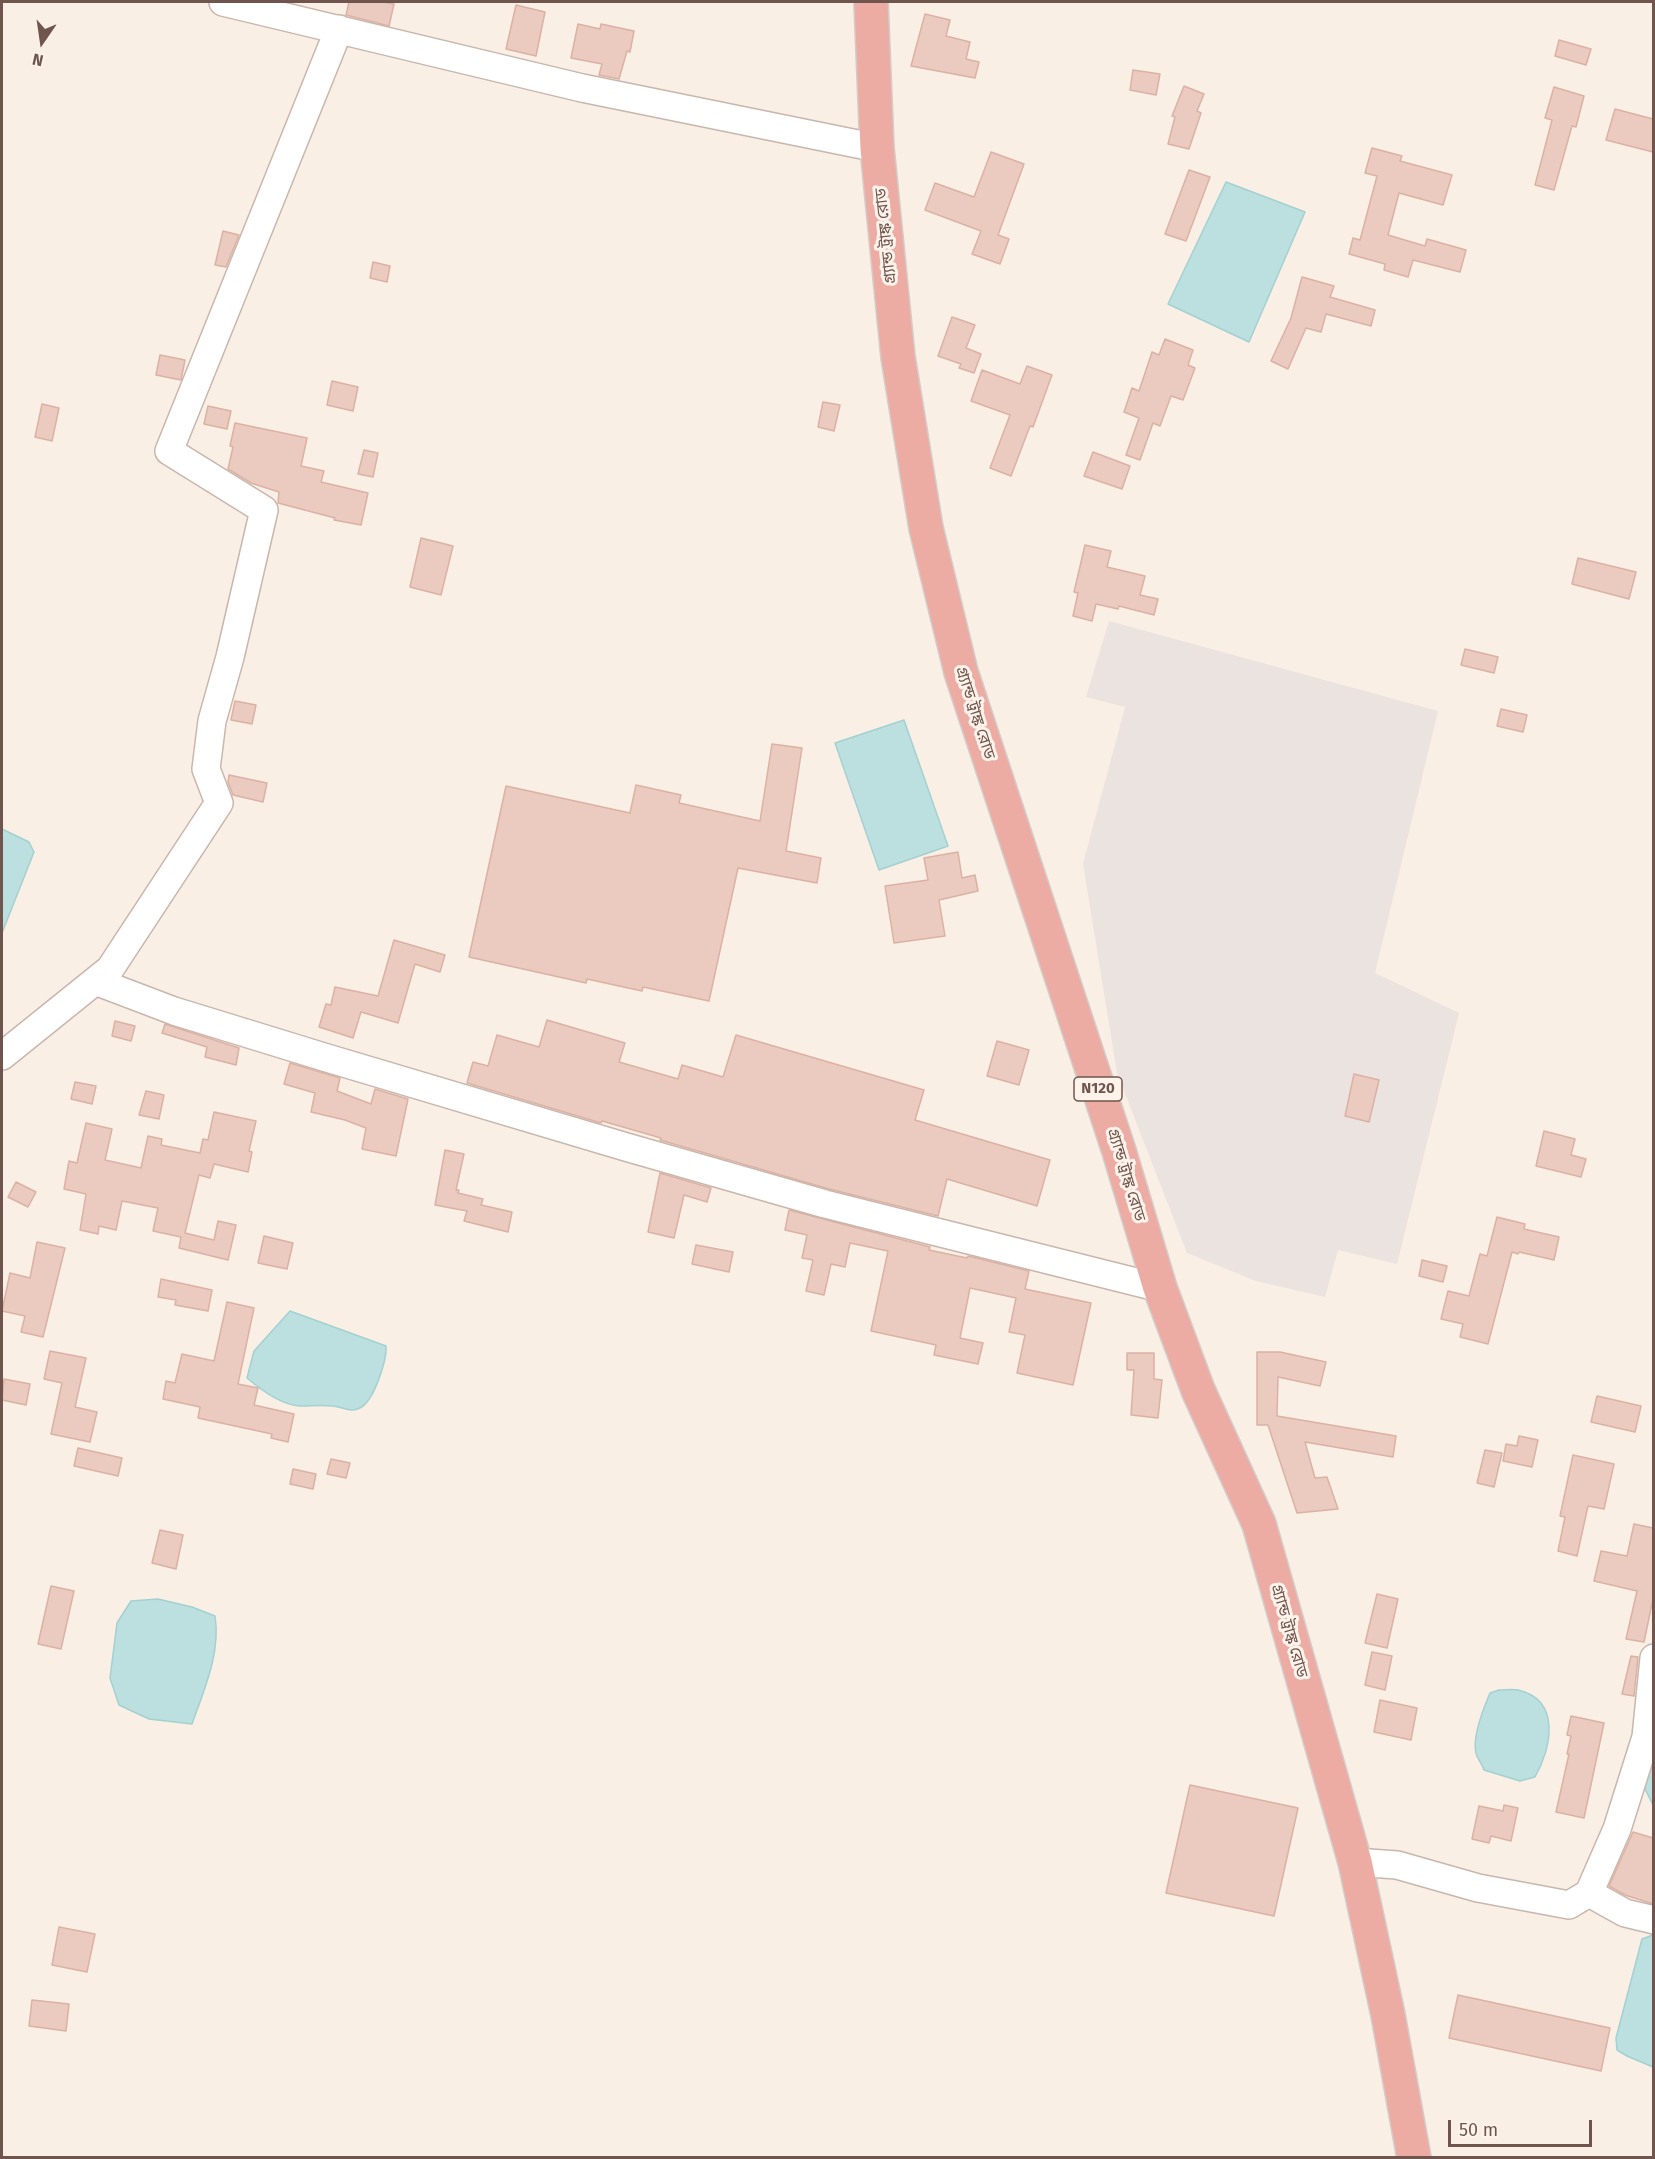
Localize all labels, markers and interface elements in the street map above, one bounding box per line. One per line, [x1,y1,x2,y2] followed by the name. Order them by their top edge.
[12,12,72,72] north arrow
[31,50,45,70] text: N
[871,187,901,285] street label: গ্র্যান্ড ট্রাঙ্ক রোড
[951,664,999,762] street label: গ্র্যান্ড ট্রাঙ্ক রোড
[1074,1077,1122,1101] road number: N120
[1103,1126,1149,1224] street label: গ্র্যান্ড ট্রাঙ্ক রোড
[1267,1582,1311,1680] street label: গ্র্যান্ড ট্রাঙ্ক রোড
[1451,2108,1595,2146] scale bar
[1459,2119,1498,2141] text: 50 m

